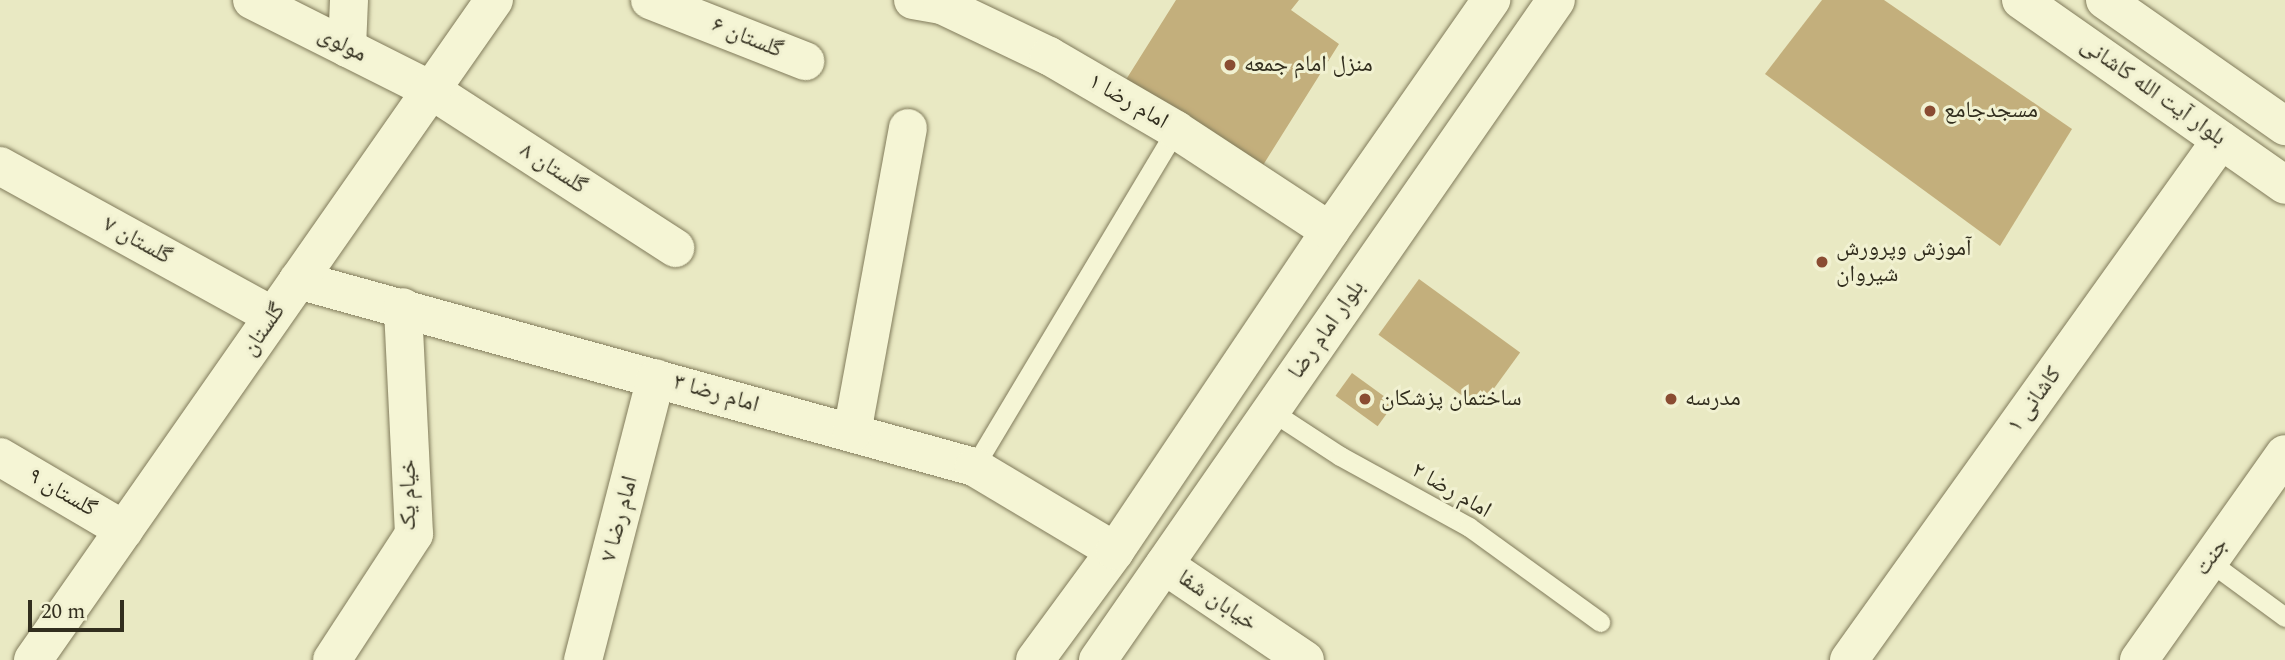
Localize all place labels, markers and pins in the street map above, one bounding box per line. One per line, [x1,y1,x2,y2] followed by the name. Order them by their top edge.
[1244,51,1373,79] place label: منزل امام جمعه
[1222,57,1238,73] marker: منزل امام جمعه
[1944,97,2038,125] place label: مسجدجامع
[1922,103,1938,119] marker: مسجدجامع
[1836,235,1972,289] place label: آموزش وپرورش شیروان
[1814,254,1830,270] marker: آموزش وپرورش شیروان
[1381,385,1522,413] place label: ساختمان پزشکان
[1685,385,1741,413] place label: مدرسه
[1355,389,1375,409] marker: ساختمان پزشکان
[1663,391,1679,407] marker: مدرسه

